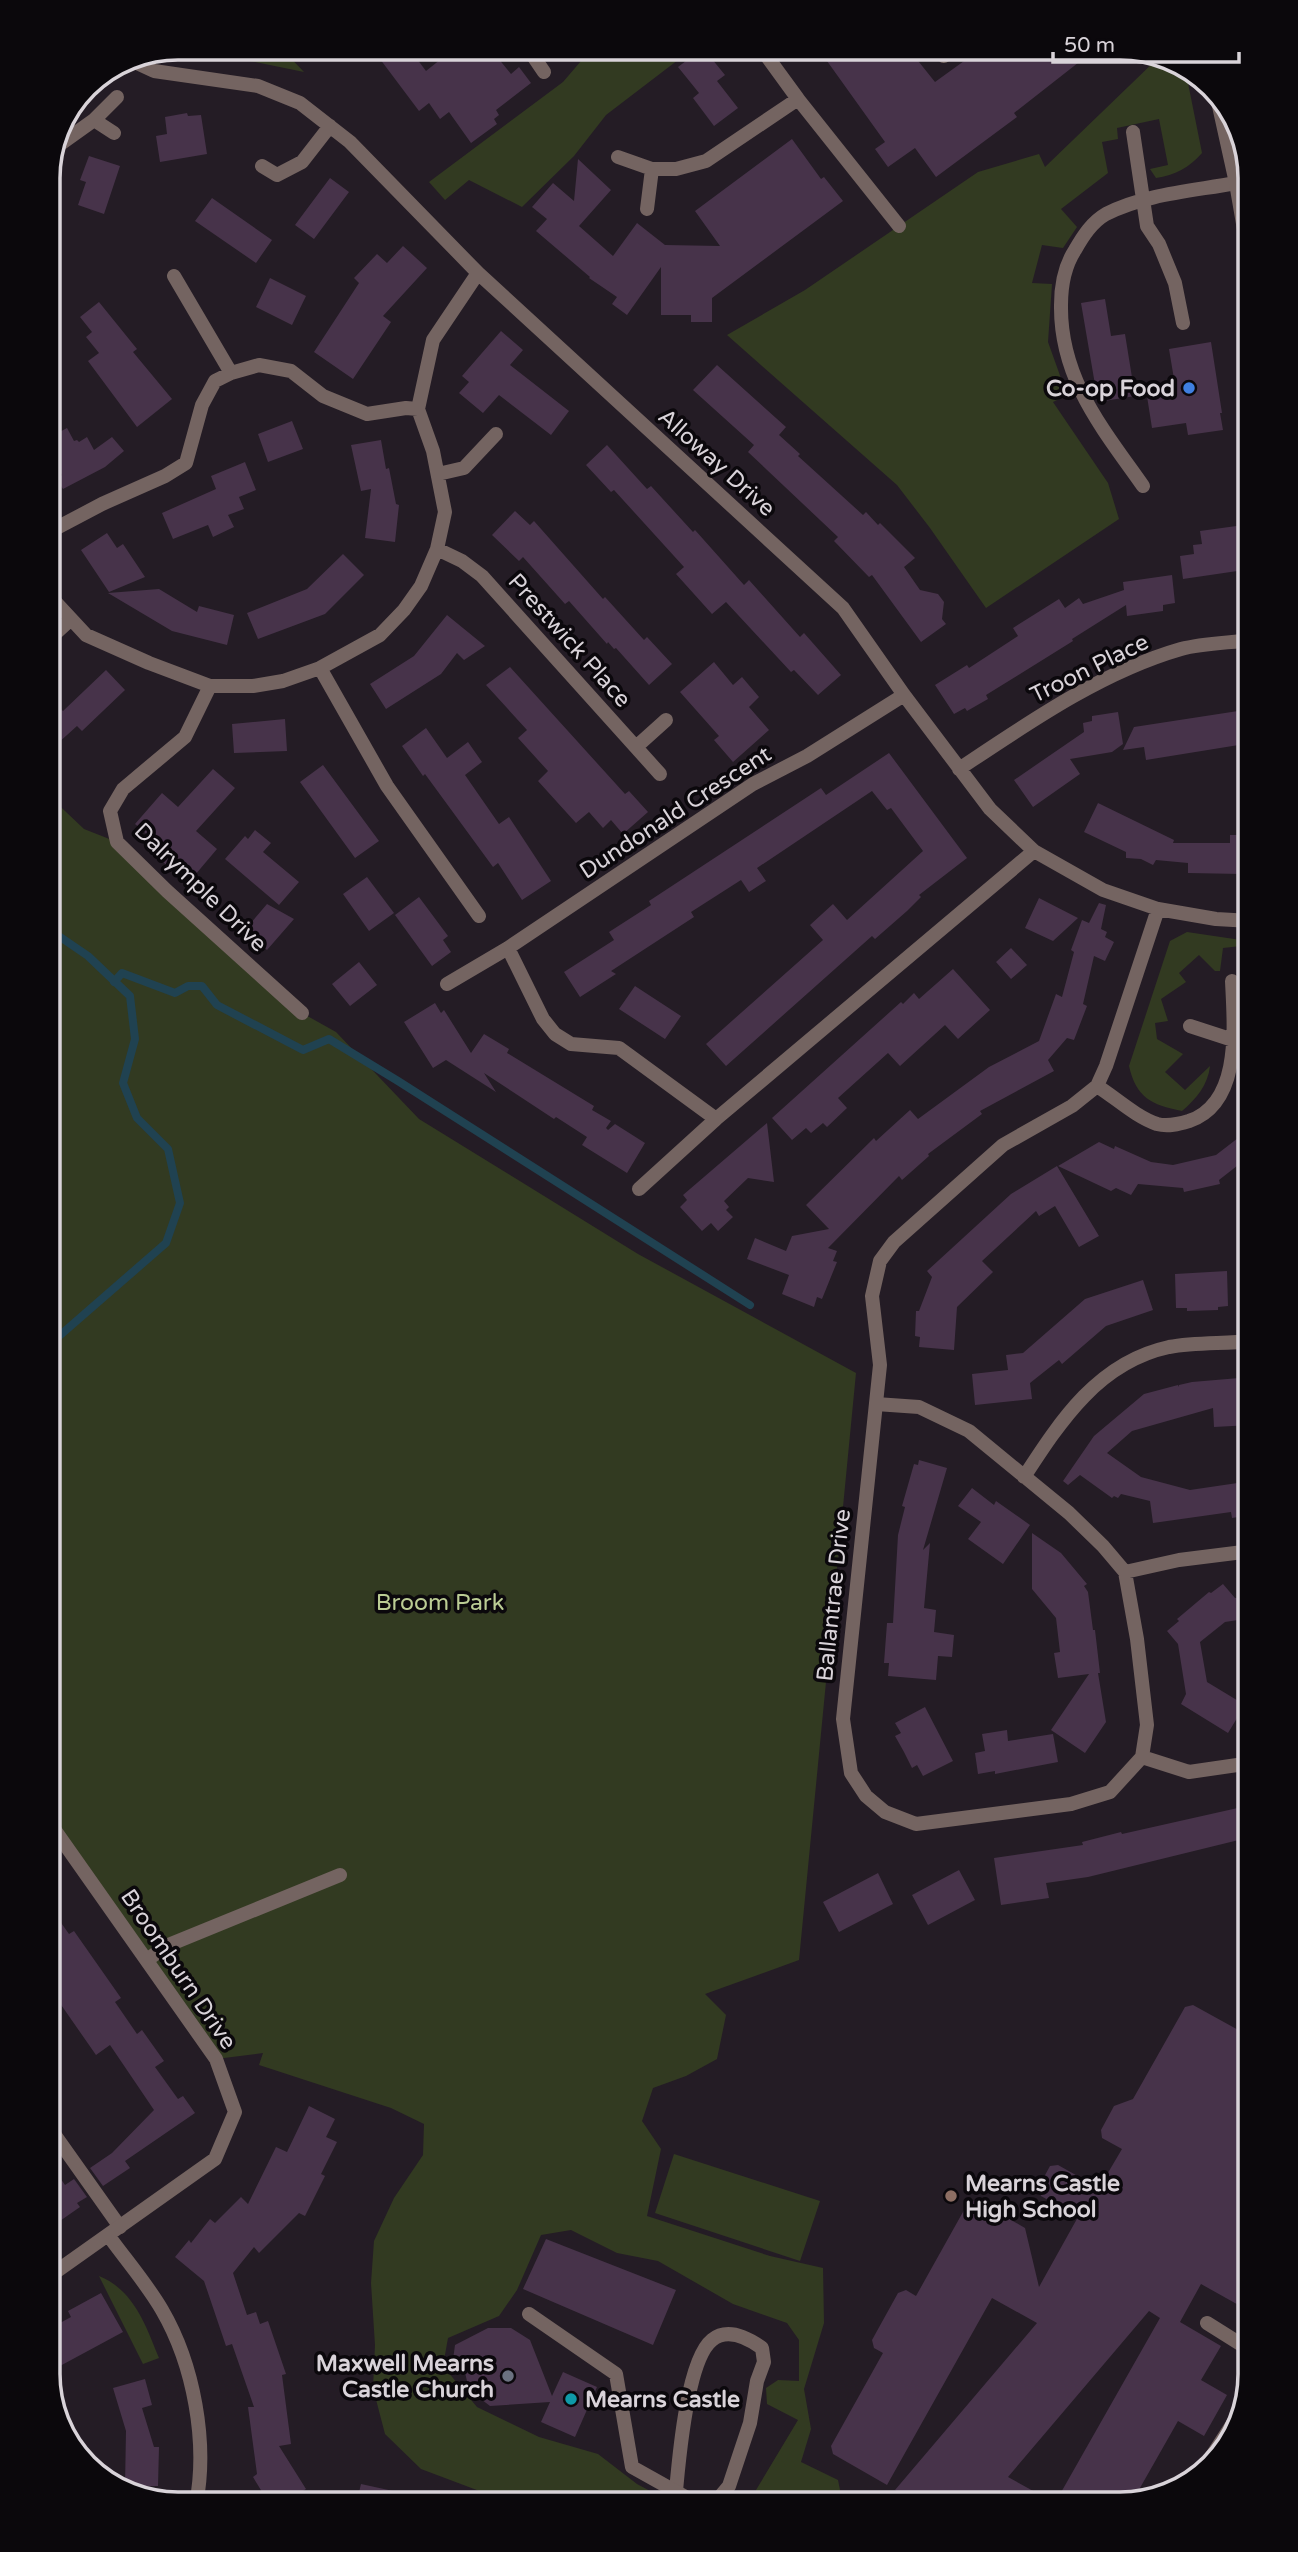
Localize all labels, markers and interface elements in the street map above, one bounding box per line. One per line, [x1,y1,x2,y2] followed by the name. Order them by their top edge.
[1053,21,1238,65] scale bar
[1064,33,1115,58] text: 50 m
[1046,375,1175,403] place label: Co-op Food
[1181,380,1197,396] marker: Co-op Food
[652,403,781,523] street label: Alloway Drive
[502,568,637,713] street label: Prestwick Place
[1026,628,1153,710] street label: Troon Place
[574,740,777,885] street label: Dundonald Crescent
[128,817,273,958] street label: Dalrymple Drive
[811,1508,857,1683] street label: Ballantrae Drive
[376,1589,504,1617] park label: Broom Park
[114,1884,242,2055] street label: Broomburn Drive
[965,2170,1120,2224] place label: Mearns Castle High School
[943,2188,959,2204] marker: Mearns Castle High School
[316,2350,494,2404] place label: Maxwell Mearns Castle Church
[500,2368,516,2384] marker: Maxwell Mearns Castle Church
[585,2386,740,2414] place label: Mearns Castle
[563,2391,579,2407] marker: Mearns Castle

